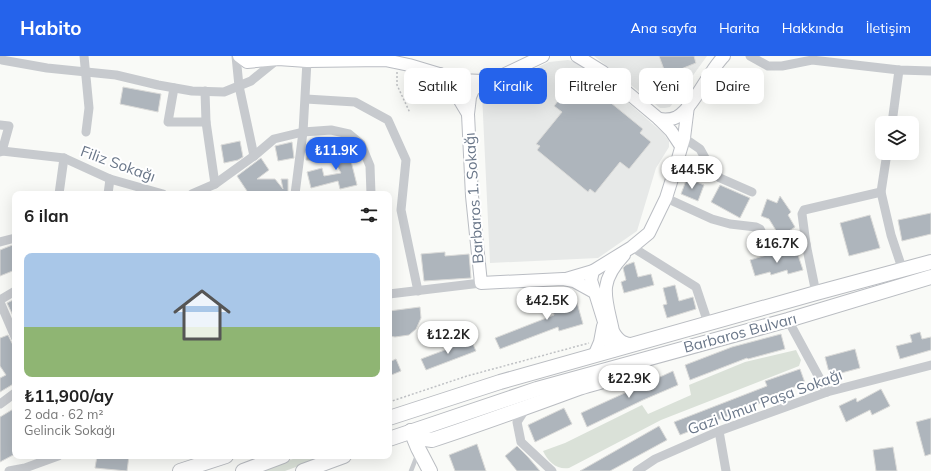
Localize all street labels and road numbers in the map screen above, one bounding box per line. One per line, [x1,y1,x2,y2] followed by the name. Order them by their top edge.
[459,132,488,264] street label: Barbaros 1. Sokağı
[78,141,158,186] street label: Filiz Sokağı
[681,308,798,357] street label: Barbaros Bulvarı
[685,365,845,438] street label: Gazi Umur Paşa Sokağı

